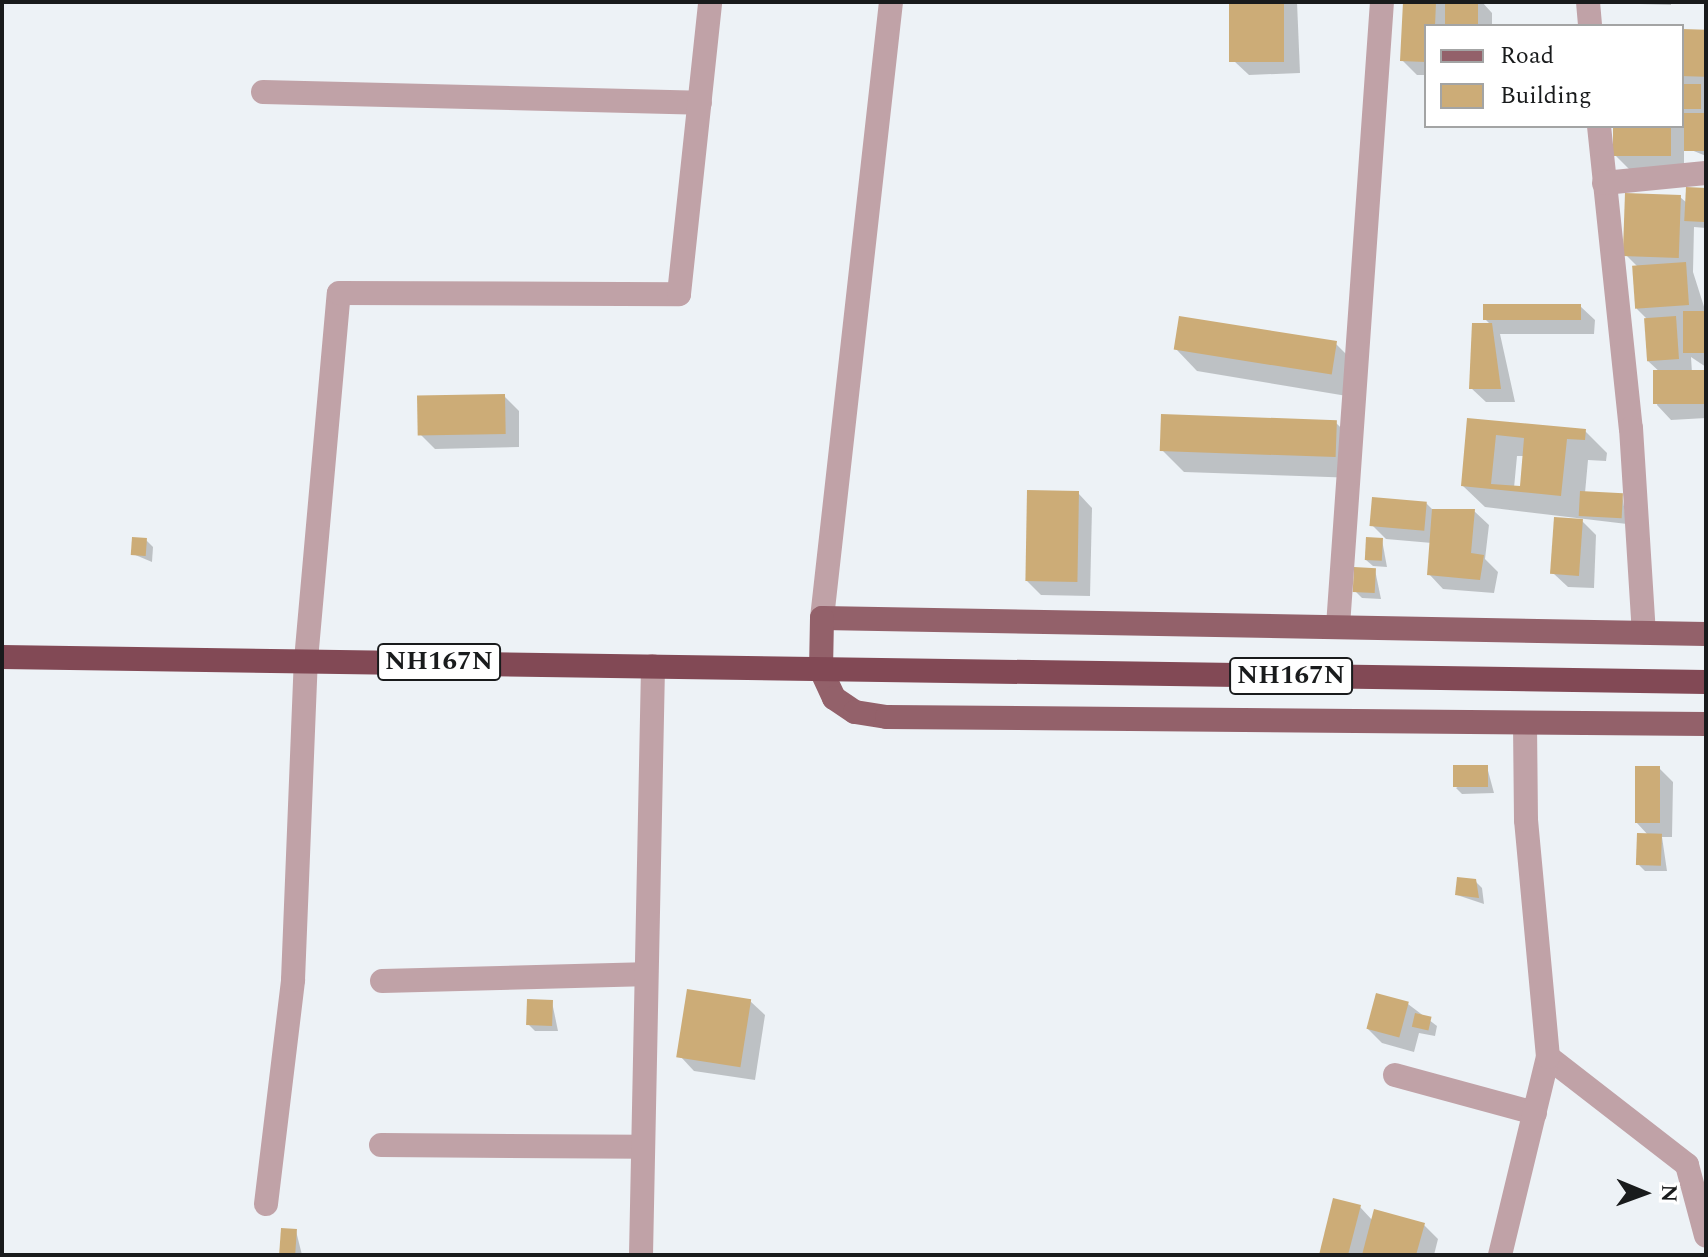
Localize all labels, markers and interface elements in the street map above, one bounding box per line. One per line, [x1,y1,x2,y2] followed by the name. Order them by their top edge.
[1424,24,1684,128] legend
[1500,38,1554,74] text: Road
[1500,78,1592,114] text: Building
[377,640,501,684] road number: NH167N
[1229,654,1353,698] road number: NH167N
[1604,1153,1684,1233] north arrow
[1652,1184,1685,1203] text: N

